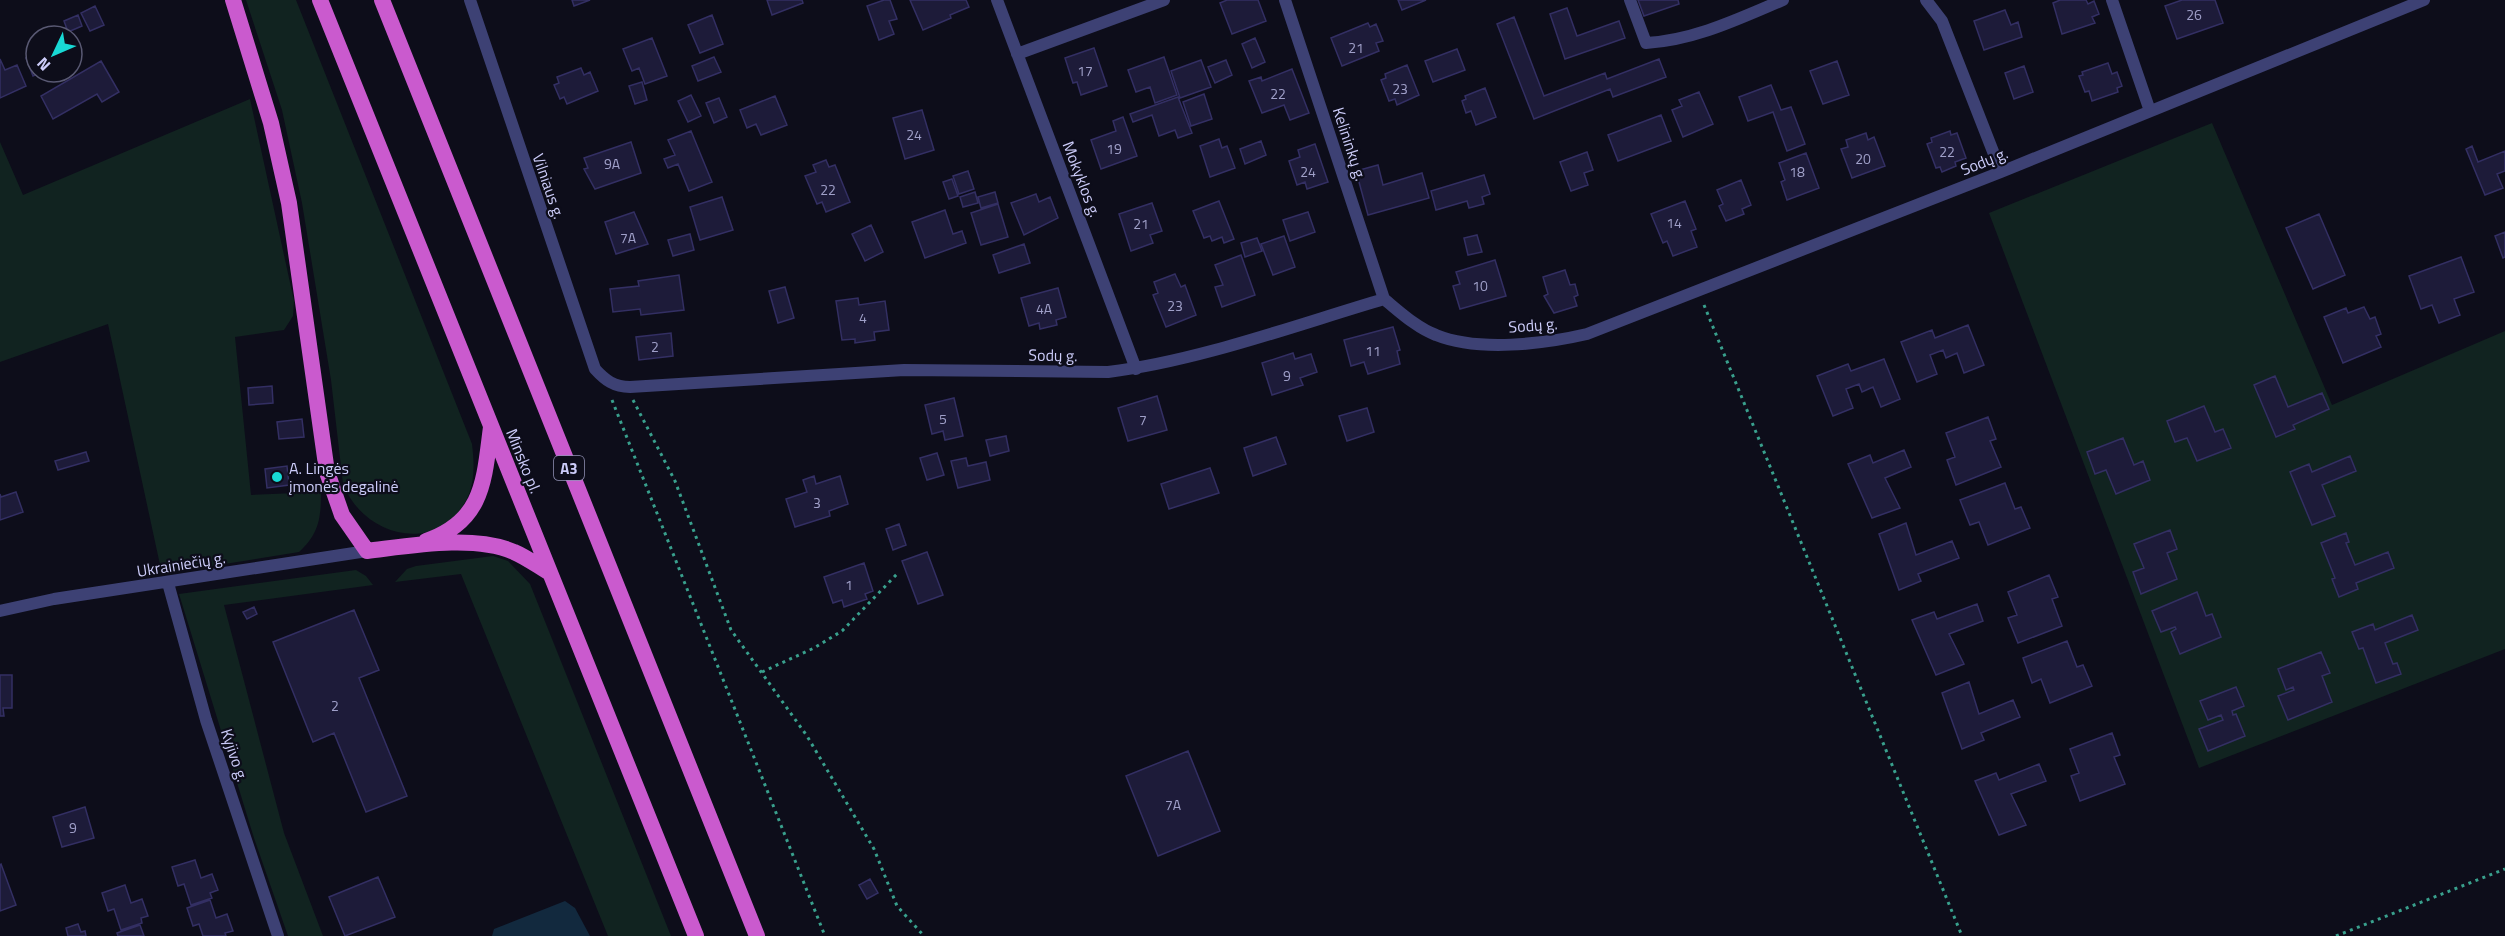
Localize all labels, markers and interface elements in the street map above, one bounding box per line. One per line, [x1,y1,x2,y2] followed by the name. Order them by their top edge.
[2186,4,2202,25] house number: 26
[24,24,84,84] north arrow
[1348,37,1364,58] house number: 21
[31,52,56,77] text: N
[1077,60,1093,81] house number: 17
[1392,78,1408,99] house number: 23
[1270,83,1286,104] house number: 22
[1327,104,1373,184] street label: Kelininkų g.
[906,124,922,145] house number: 24
[1057,138,1107,220] street label: Mokyklos g.
[1106,138,1122,159] house number: 19
[1939,141,1955,162] house number: 22
[1957,141,2011,181] street label: Sodų g.
[1855,148,1871,169] house number: 20
[527,150,571,222] street label: Vilniaus g.
[604,153,621,174] house number: 9A
[1300,161,1316,182] house number: 24
[1789,161,1805,182] house number: 18
[820,179,836,200] house number: 22
[1666,212,1682,233] house number: 14
[1133,213,1149,234] house number: 21
[620,227,637,248] house number: 7A
[1472,275,1488,296] house number: 10
[1167,295,1183,316] house number: 23
[1036,298,1053,319] house number: 4A
[859,307,867,328] house number: 4
[1508,311,1558,339] street label: Sodų g.
[651,336,659,357] house number: 2
[1365,340,1381,361] house number: 11
[1028,343,1078,367] street label: Sodų g.
[1283,365,1291,386] house number: 9
[939,408,947,429] house number: 5
[1139,409,1147,430] house number: 7
[500,425,548,497] street label: Minsko pl.
[288,456,399,498] place label: A. Lingės įmonės degalinė
[554,456,584,480] road number: A3
[270,470,284,484] marker: A. Lingės įmonės degalinė
[813,492,821,513] house number: 3
[135,545,227,583] street label: Ukrainiečių g.
[845,574,853,595] house number: 1
[331,695,339,716] house number: 2
[215,725,255,785] street label: Kyjivo g.
[1165,794,1182,815] house number: 7A
[69,817,77,838] house number: 9

